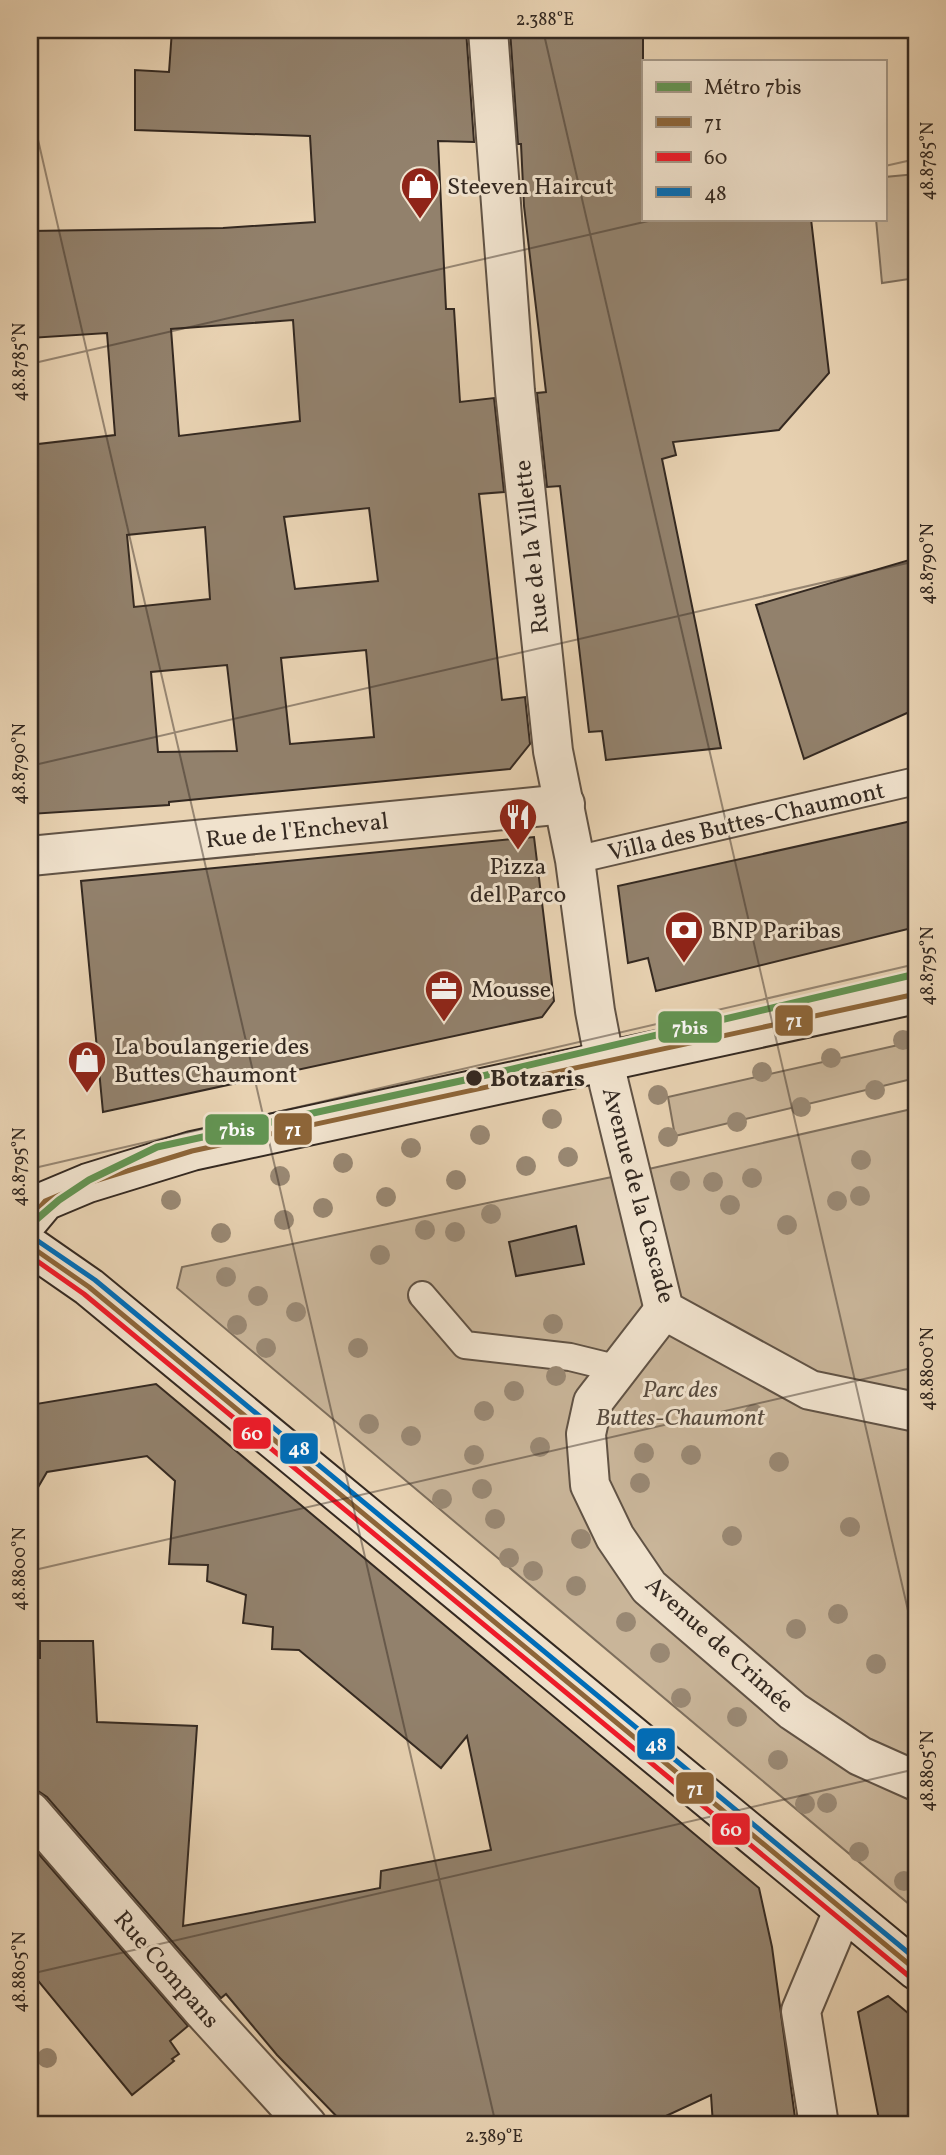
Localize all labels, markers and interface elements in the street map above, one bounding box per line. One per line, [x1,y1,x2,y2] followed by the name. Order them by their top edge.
[516,8,574,33] text: 2.388°E
[642,60,886,220] legend
[704,74,802,103] text: Métro 7bis
[704,110,722,139] text: 71
[916,122,941,200] text: 48.8785°N
[704,144,727,173] text: 60
[399,165,441,220] shop icon: Steeven Haircut
[447,171,614,205] place label: Steeven Haircut
[704,180,727,209] text: 48
[8,323,33,401] text: 48.8785°N
[507,458,559,636] street label: Rue de la Villette
[916,523,941,605] text: 48.8790°N
[8,723,33,805] text: 48.8790°N
[605,775,888,871] street label: Villa des Buttes-Chaumont
[497,796,539,851] restaurant icon: Pizza del Parco
[204,805,390,858] street label: Rue de l'Encheval
[470,851,566,913] place label: Pizza del Parco
[663,909,705,964] bank icon: BNP Paribas
[711,915,841,949] place label: BNP Paribas
[916,926,941,1006] text: 48.8795°N
[423,968,465,1023] office icon: Mousse
[471,974,551,1008] place label: Mousse
[774,1004,814,1037] line badge: 71
[786,1009,802,1035] text: 71
[657,1010,723,1044] line badge: 7bis
[672,1016,708,1042] text: 7bis
[114,1031,309,1093] place label: La boulangerie des Buttes Chaumont
[66,1039,108,1094] shop icon: La boulangerie des Buttes Chaumont
[490,1063,585,1097] place label: Botzaris
[464,1068,484,1088] marker: Botzaris
[592,1084,682,1307] street label: Avenue de la Cascade
[273,1112,313,1146] line badge: 71
[204,1113,270,1146] line badge: 7bis
[219,1118,255,1144] text: 7bis
[285,1118,301,1144] text: 71
[8,1127,33,1207] text: 48.8795°N
[916,1327,941,1411] text: 48.8800°N
[596,1374,766,1436] park label: Parc des Buttes-Chaumont
[232,1416,272,1450] line badge: 60
[241,1422,263,1448] text: 60
[279,1432,319,1465] line badge: 48
[288,1437,310,1463] text: 48
[8,1527,33,1611] text: 48.8800°N
[637,1569,801,1722] street label: Avenue de Crimée
[636,1727,676,1761] line badge: 48
[916,1730,941,1812] text: 48.8805°N
[645,1733,667,1759] text: 48
[675,1771,715,1805] line badge: 71
[687,1777,703,1803] text: 71
[711,1812,751,1846] line badge: 60
[720,1818,742,1844] text: 60
[105,1904,226,2037] street label: Rue Compans
[8,1931,33,2013] text: 48.8805°N
[465,2125,523,2150] text: 2.389°E

